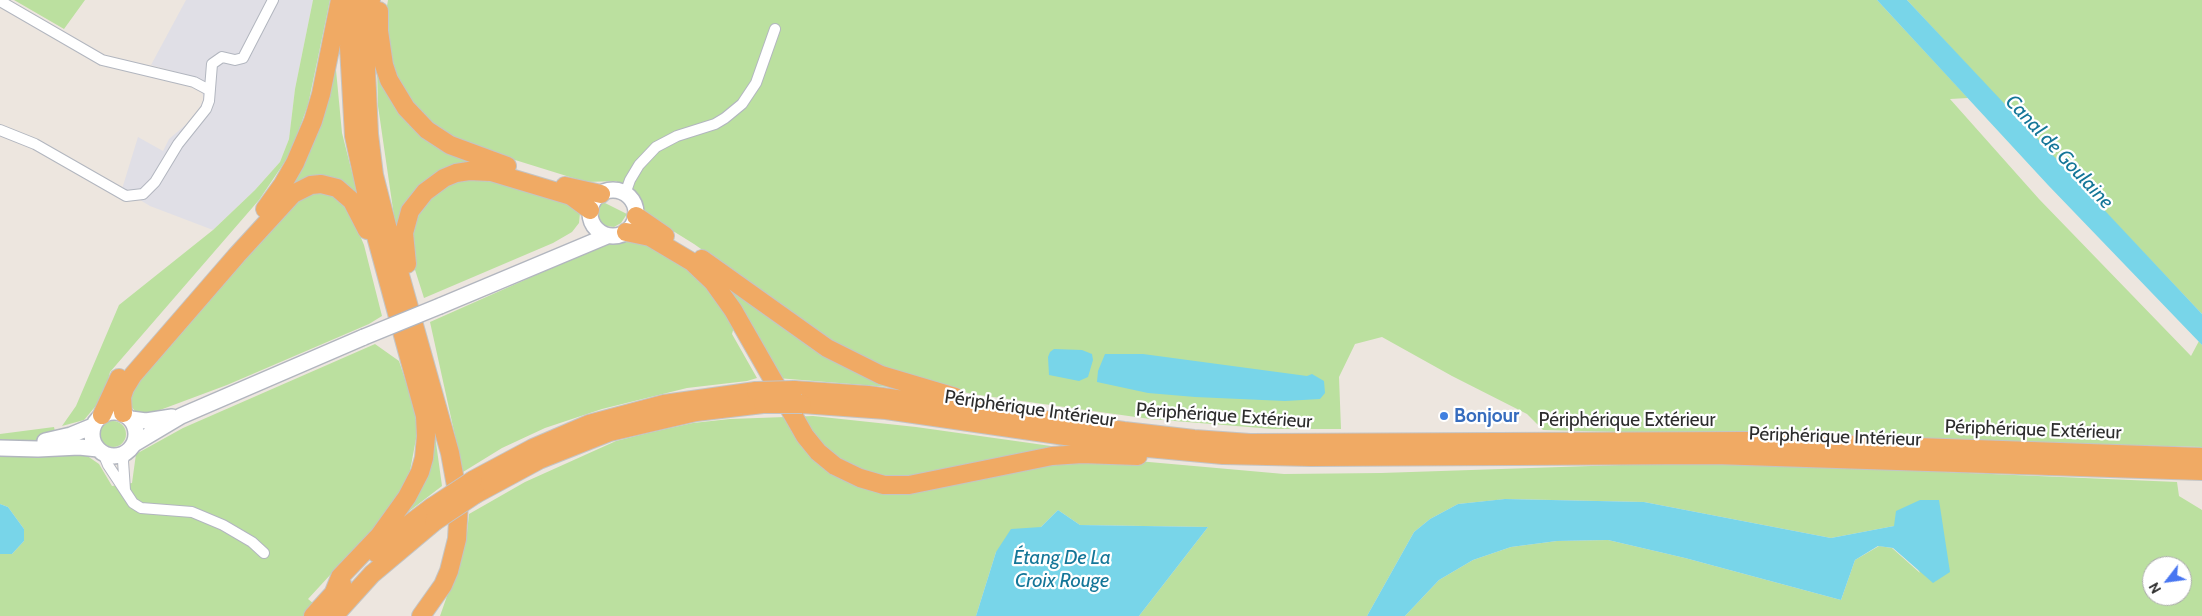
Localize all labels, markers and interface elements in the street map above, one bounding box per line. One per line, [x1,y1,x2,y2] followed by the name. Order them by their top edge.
[2000,90,2118,214] water label: Canal de Goulaine
[943,386,1117,432] street label: Périphérique Intérieur
[1135,398,1313,434] street label: Périphérique Extérieur
[1454,405,1519,427] place label: Bonjour
[1539,409,1715,431] street label: Périphérique Extérieur
[1438,410,1450,422] marker: Bonjour
[1944,416,2122,444] street label: Périphérique Extérieur
[1748,423,1922,451] street label: Périphérique Intérieur
[1013,546,1111,593] water label: Étang De La Croix Rouge
[2142,556,2192,606] north arrow
[2145,579,2165,597] text: N

